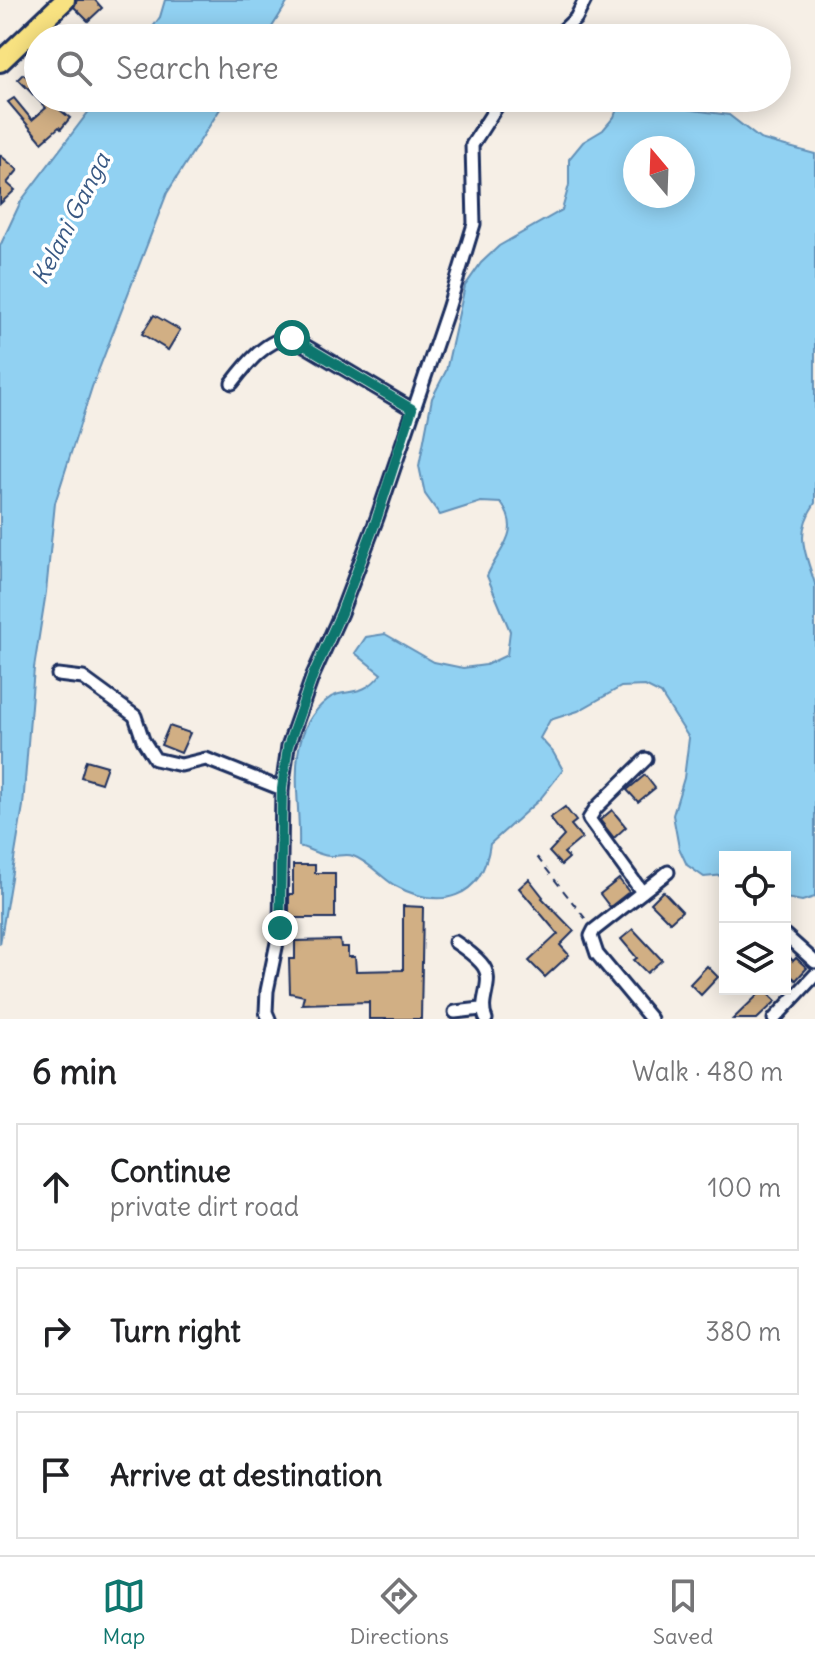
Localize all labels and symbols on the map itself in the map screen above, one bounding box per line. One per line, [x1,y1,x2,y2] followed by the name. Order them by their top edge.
[623,136,695,208] north arrow
[24,147,117,289] water label: Kelani Ganga
[274,320,310,356] route start
[262,910,298,946] route end

